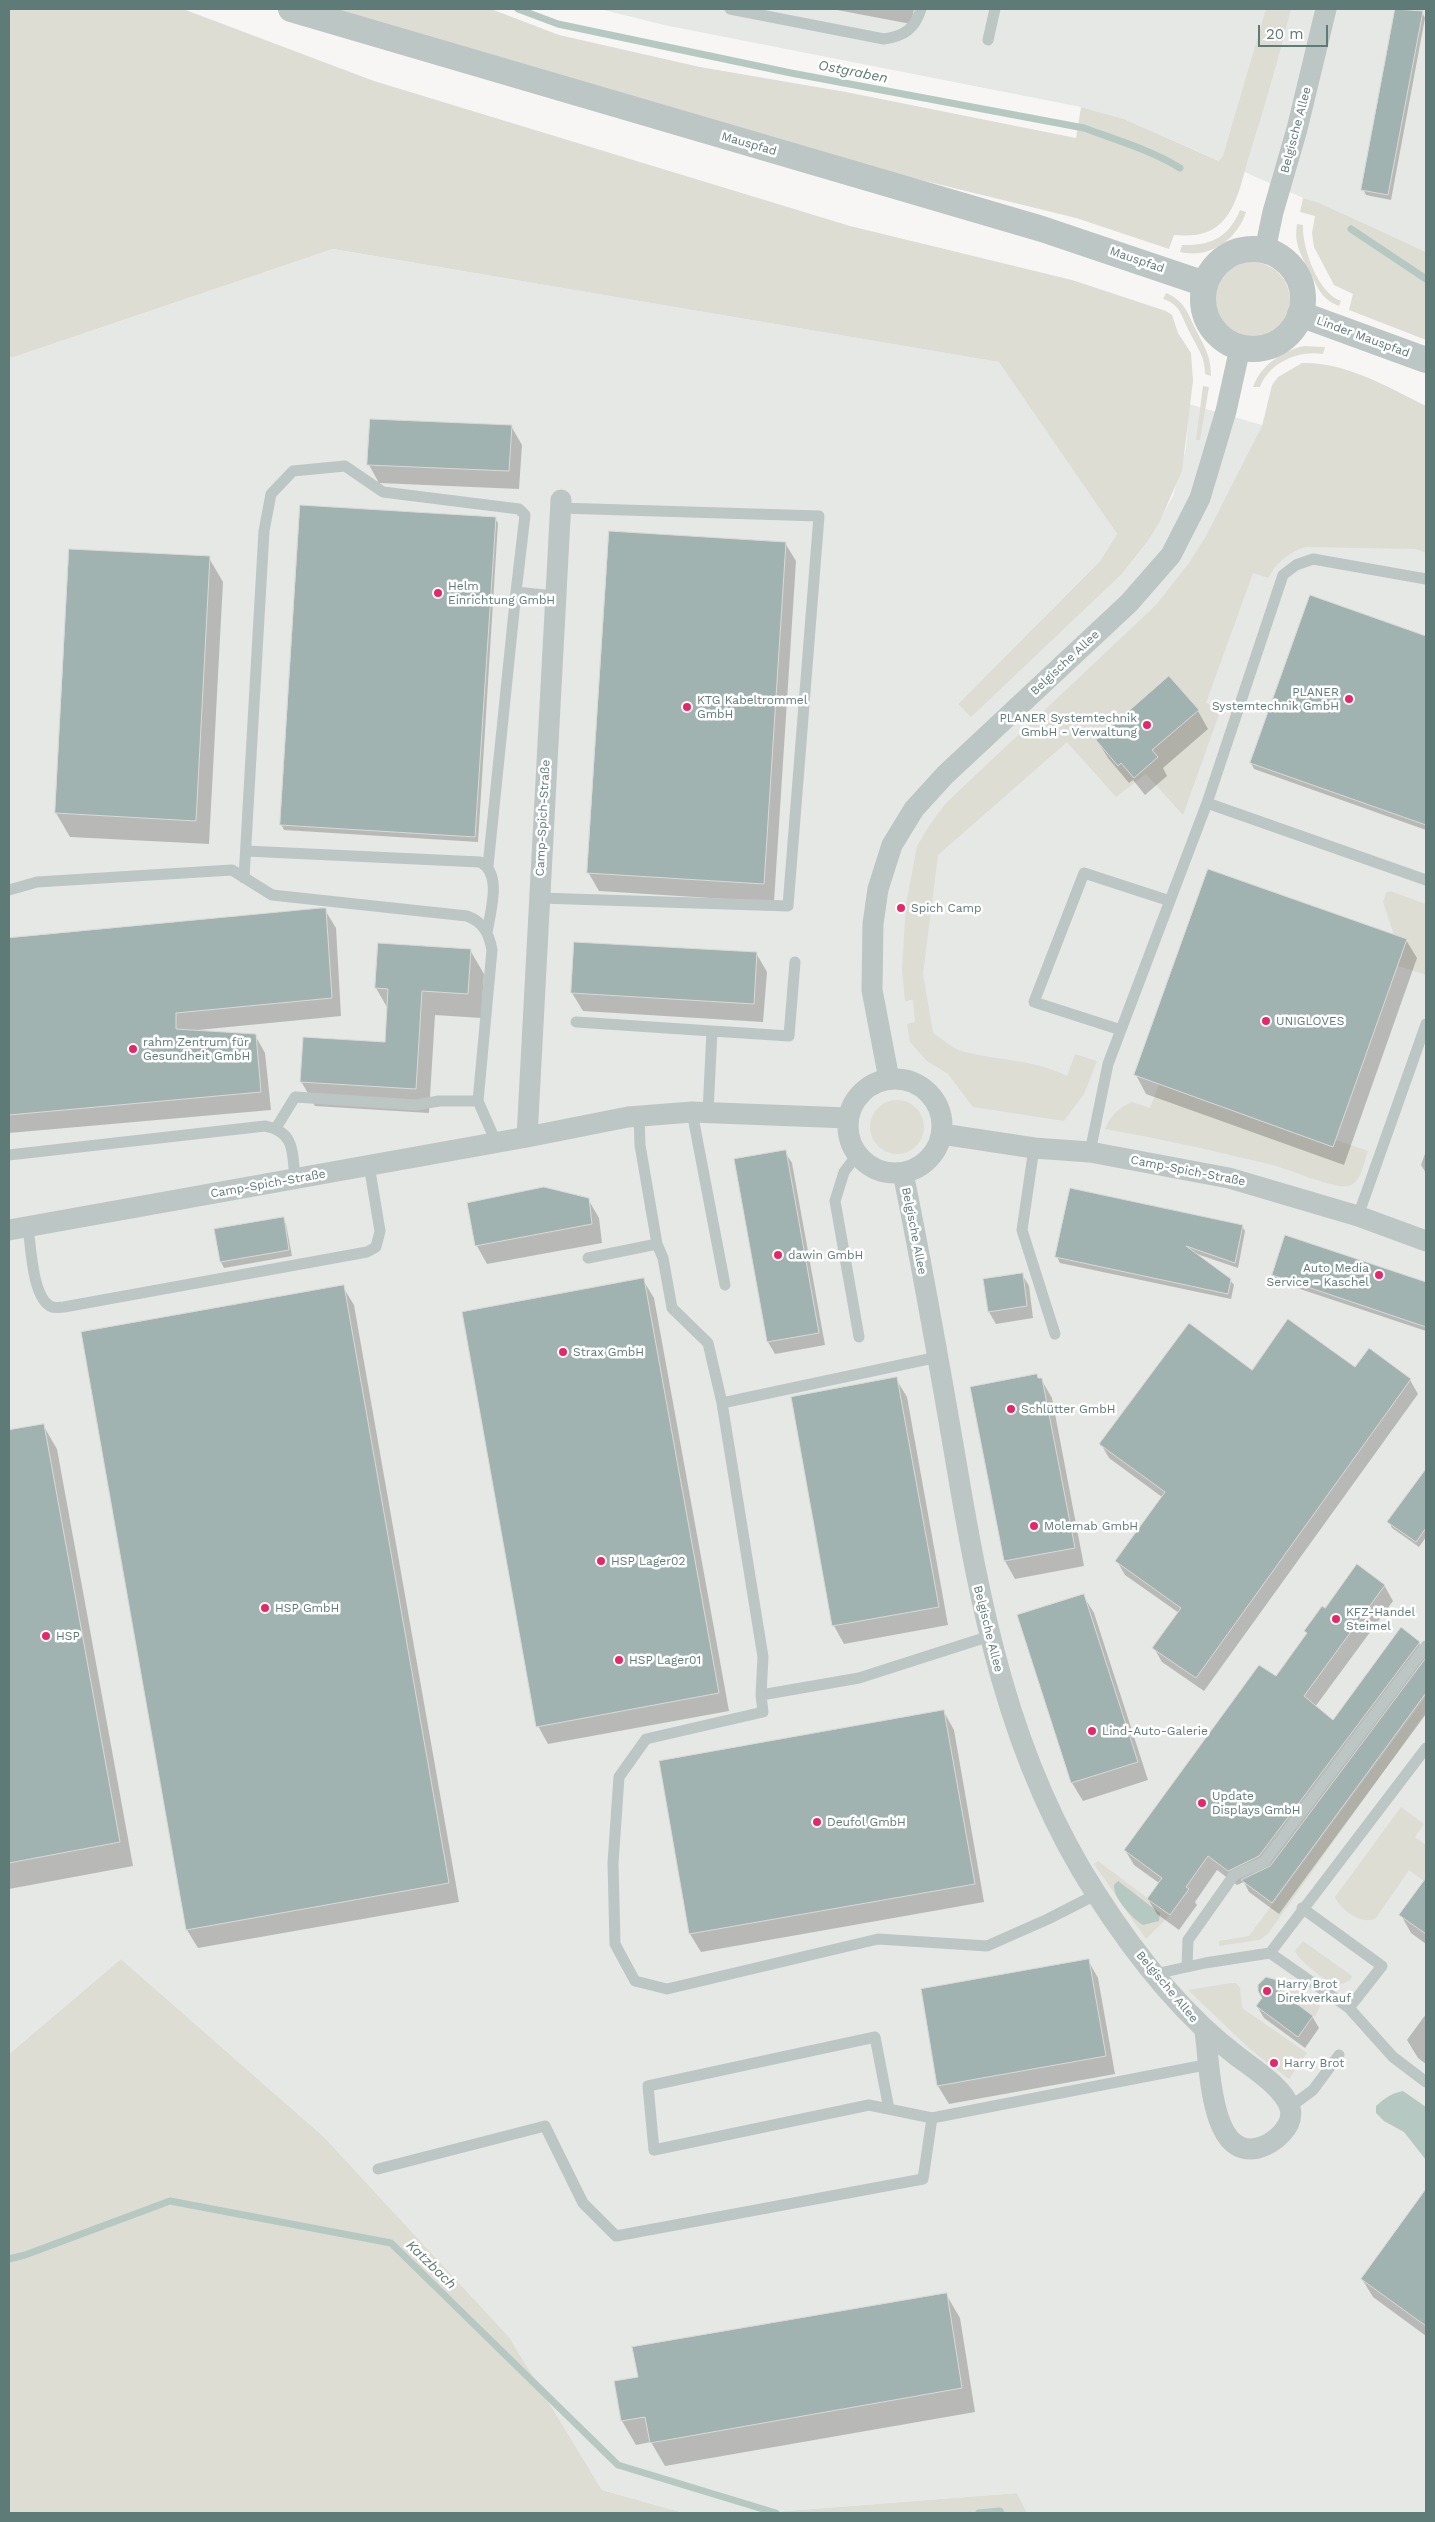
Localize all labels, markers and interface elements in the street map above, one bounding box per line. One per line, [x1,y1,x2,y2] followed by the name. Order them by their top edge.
[1260,15,1330,47] scale bar
[1266,25,1304,43] text: 20 m
[817,57,889,87] water label: Ostgraben
[1278,85,1314,175] street label: Belgische Allee
[720,129,778,159] street label: Mauspfad
[1108,244,1166,276] street label: Mauspfad
[1314,313,1412,361] street label: Linder Mauspfad
[448,579,555,607] place label: Helm Einrichtung GmbH
[432,587,444,599] marker: Helm Einrichtung GmbH
[1028,628,1102,698] street label: Belgische Allee
[1212,685,1339,713] place label: PLANER Systemtechnik GmbH
[697,693,807,721] place label: KTG Kabeltrommel GmbH
[1343,693,1355,705] marker: PLANER Systemtechnik GmbH
[681,701,693,713] marker: KTG Kabeltrommel GmbH
[999,711,1137,739] place label: PLANER Systemtechnik GmbH - Verwaltung
[1141,719,1153,731] marker: PLANER Systemtechnik GmbH - Verwaltung
[533,759,553,877] street label: Camp-Spich-Straße
[911,901,982,915] place label: Spich Camp
[895,902,907,914] marker: Spich Camp
[1276,1014,1344,1028] place label: UNIGLOVES
[1260,1015,1272,1027] marker: UNIGLOVES
[143,1035,250,1063] place label: rahm Zentrum für Gesundheit GmbH
[127,1043,139,1055] marker: rahm Zentrum für Gesundheit GmbH
[1129,1153,1247,1189] street label: Camp-Spich-Straße
[209,1167,327,1201] street label: Camp-Spich-Straße
[898,1186,930,1276] street label: Belgische Allee
[788,1248,863,1262] place label: dawin GmbH
[772,1249,784,1261] marker: dawin GmbH
[1267,1261,1369,1289] place label: Auto Media Service - Kaschel
[1373,1269,1385,1281] marker: Auto Media Service - Kaschel
[573,1345,644,1359] place label: Strax GmbH
[557,1346,569,1358] marker: Strax GmbH
[1021,1402,1115,1416] place label: Schlütter GmbH
[1005,1403,1017,1415] marker: Schlütter GmbH
[1044,1519,1138,1533] place label: Molemab GmbH
[1028,1520,1040,1532] marker: Molemab GmbH
[611,1554,686,1568] place label: HSP Lager02
[595,1555,607,1567] marker: HSP Lager02
[970,1584,1006,1674] street label: Belgische Allee
[275,1601,339,1615] place label: HSP GmbH
[259,1602,271,1614] marker: HSP GmbH
[1346,1605,1415,1633] place label: KFZ-Handel Steimel
[1330,1613,1342,1625] marker: KFZ-Handel Steimel
[56,1629,80,1643] place label: HSP
[40,1630,52,1642] marker: HSP
[629,1653,701,1667] place label: HSP Lager01
[613,1654,625,1666] marker: HSP Lager01
[1102,1724,1208,1738] place label: Lind-Auto-Galerie
[1086,1725,1098,1737] marker: Lind-Auto-Galerie
[1212,1789,1301,1817] place label: Update Displays GmbH
[1196,1797,1208,1809] marker: Update Displays GmbH
[827,1815,906,1829] place label: Deufol GmbH
[811,1816,823,1828] marker: Deufol GmbH
[1133,1948,1201,2026] street label: Belgische Allee
[1277,1977,1351,2005] place label: Harry Brot Direkverkauf
[1261,1985,1273,1997] marker: Harry Brot Direkverkauf
[1284,2056,1344,2070] place label: Harry Brot
[1268,2057,1280,2069] marker: Harry Brot
[403,2237,459,2293] water label: Katzbach

